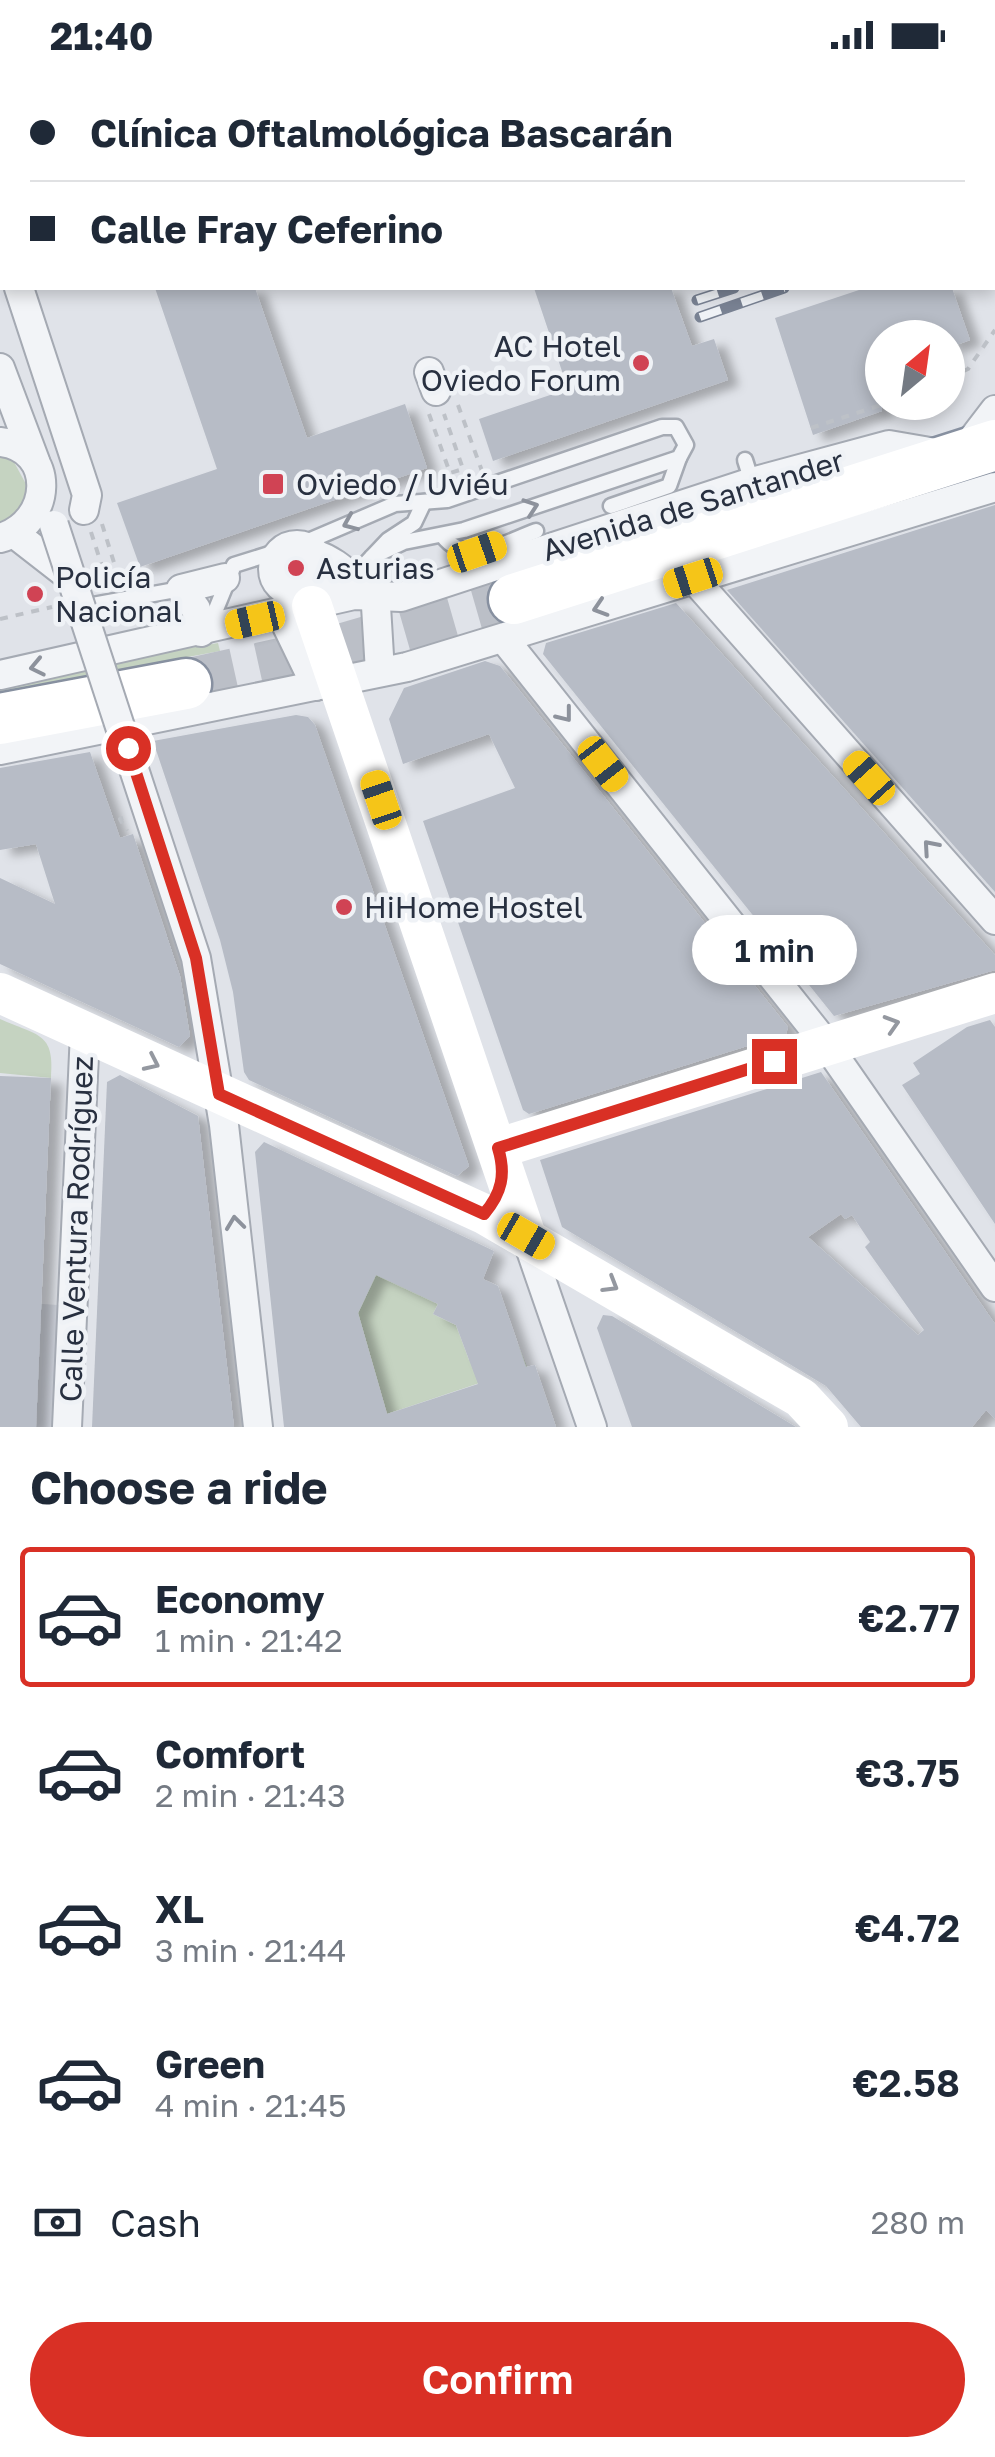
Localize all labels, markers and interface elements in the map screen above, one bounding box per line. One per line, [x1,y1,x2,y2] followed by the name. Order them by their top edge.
[50,13,153,58] text: 21:40
[90,110,673,155] text: Clínica Oftalmológica Bascarán
[90,206,443,251] text: Calle Fray Ceferino
[865,320,965,420] north arrow
[865,320,965,420] map controls
[421,328,621,398] place label: AC Hotel Oviedo Forum
[630,352,652,374] marker: AC Hotel Oviedo Forum
[538,442,849,568] street label: Avenida de Santander
[296,466,509,502] place label: Oviedo / Uviéu
[260,471,286,497] marker: Oviedo / Uviéu
[522,499,539,519] one-way arrow
[342,511,360,531] one-way arrow
[444,528,510,576] car
[316,550,435,586] place label: Asturias
[660,554,726,602] car
[285,557,307,579] marker: Asturias
[55,559,182,629] place label: Policía Nacional
[24,583,46,605] marker: Policía Nacional
[592,596,609,616] one-way arrow
[222,599,288,641] car
[29,655,46,676] one-way arrow
[553,704,571,722] one-way arrow
[106,726,151,771] route start
[573,731,633,797] car
[838,746,900,810] car
[357,767,405,833] car
[924,840,942,859] one-way arrow
[364,889,583,925] place label: HiHome Hostel
[333,896,355,918] marker: HiHome Hostel
[692,916,856,986] callout: 1 min
[734,931,815,969] text: 1 min
[883,1015,900,1036] one-way arrow
[752,1039,797,1084] route end
[142,1051,160,1071] one-way arrow
[52,1055,100,1403] street label: Calle Ventura Rodríguez
[493,1208,559,1264] car
[225,1215,246,1231] one-way arrow
[600,1273,618,1292] one-way arrow
[30,1460,328,1514] text: Choose a ride
[35,1572,125,1662] icon: car
[155,1576,324,1621] text: Economy
[858,1595,960,1640] text: €2.77
[155,1621,342,1659] text: 1 min · 21:42
[35,1727,125,1817] icon: car
[155,1731,305,1776] text: Comfort
[856,1750,960,1795] text: €3.75
[155,1776,346,1814] text: 2 min · 21:43
[35,1882,125,1972] icon: car
[155,1886,204,1931] text: XL
[855,1905,960,1950] text: €4.72
[155,1931,347,1969] text: 3 min · 21:44
[35,2037,125,2127] icon: car
[155,2041,265,2086] text: Green
[853,2060,960,2105] text: €2.58
[155,2086,346,2124] text: 4 min · 21:45
[30,2195,85,2250] icon: cash
[110,2200,201,2245] text: Cash
[871,2203,965,2241] text: 280 m
[30,2322,965,2437] button: Confirm

